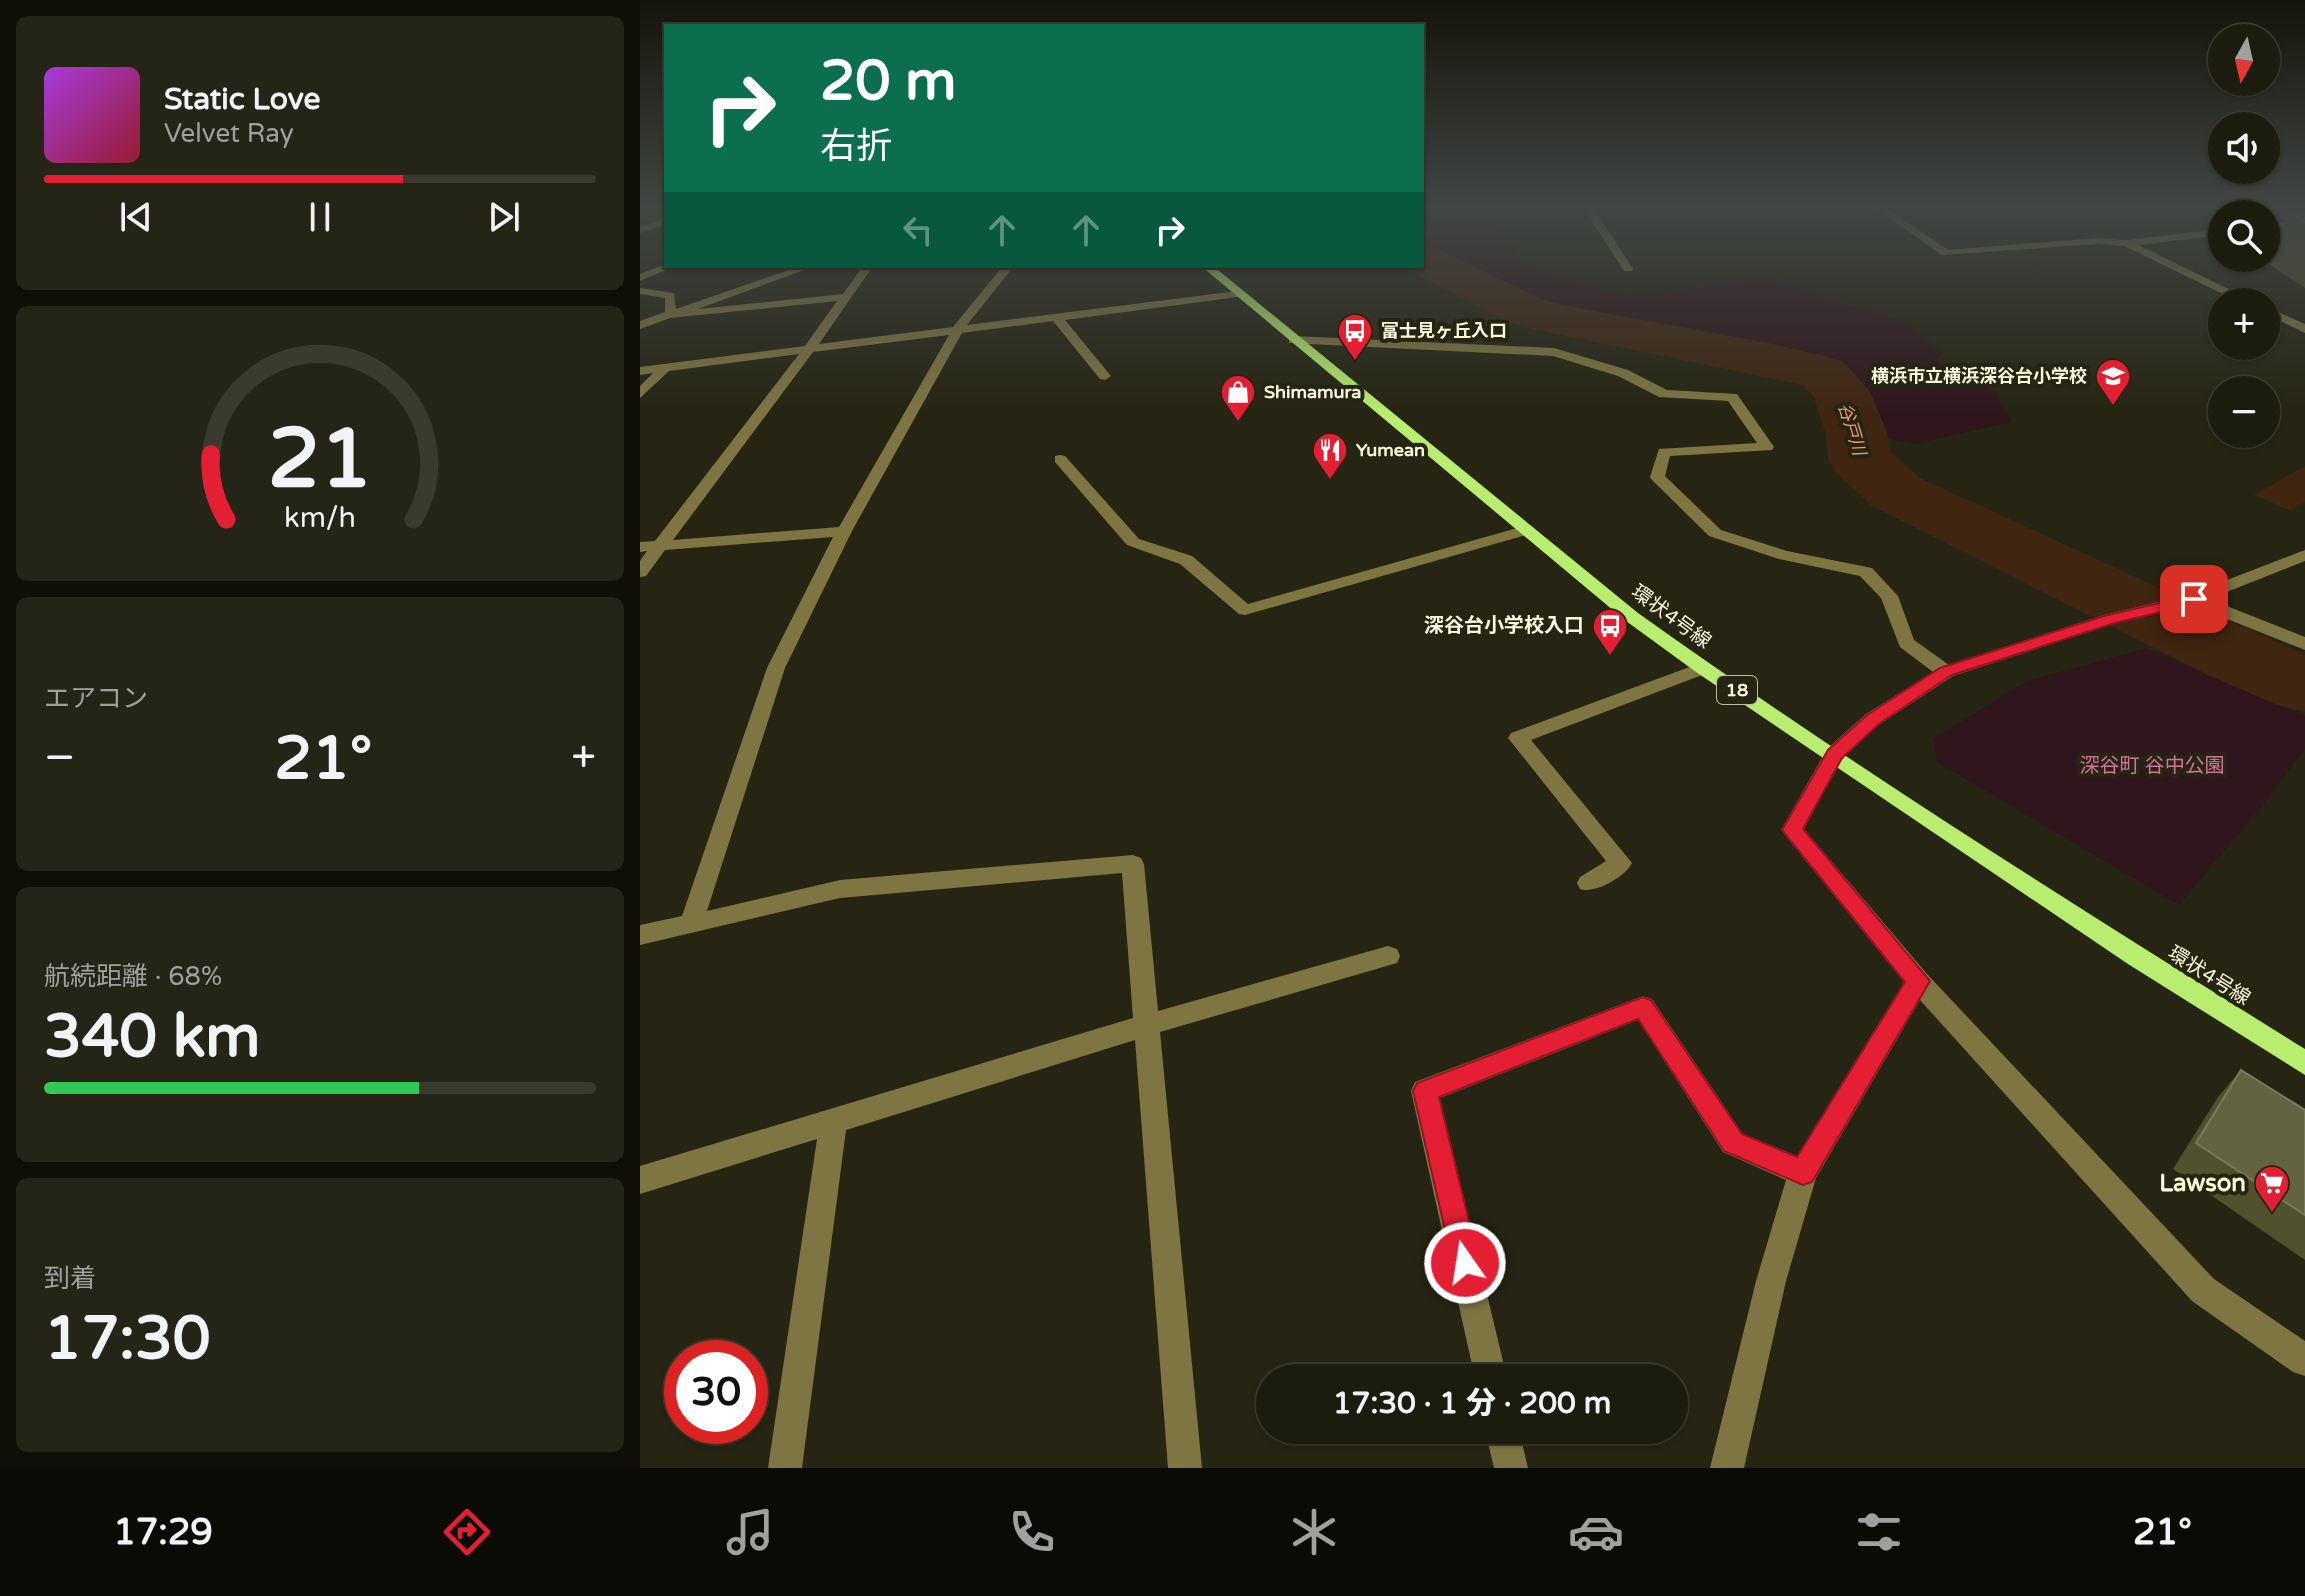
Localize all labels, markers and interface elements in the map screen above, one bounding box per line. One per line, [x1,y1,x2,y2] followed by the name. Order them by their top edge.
[2208,24,2280,96] north arrow
[2208,24,2280,448] map controls
[820,48,956,115] text: 20 m
[688,56,792,160] icon: right
[164,81,320,118] text: Static Love
[2208,112,2280,184] button: sound
[164,118,294,149] text: Velvet Ray
[820,125,892,168] text: 右折
[114,195,158,239] icon: previous
[298,195,342,239] icon: pause
[482,195,526,239] icon: next
[2208,200,2280,272] button: search
[896,208,940,252] icon: left
[980,208,1024,252] icon: ahead
[1064,208,1108,252] icon: ahead
[1148,208,1192,252] icon: right
[2208,288,2280,360] button: +
[1336,312,1374,362] bus stop icon: 富士見ヶ丘入口
[1381,320,1507,342] place label: 富士見ヶ丘入口
[2094,357,2132,407] school or university icon: 横浜市立横浜深谷台小学校
[1871,365,2087,387] place label: 横浜市立横浜深谷台小学校
[1219,373,1257,423] shop icon: Shimamura
[2208,376,2280,448] button: −
[1264,381,1361,403] place label: Shimamura
[1834,400,1871,460] water label: 谷戸川
[268,409,372,509] text: 21
[1311,431,1349,481] restaurant icon: Yumean
[1356,439,1425,461] place label: Yumean
[284,501,356,535] text: km/h
[2160,565,2228,633] pin
[2172,577,2216,621] icon: arrive
[1627,580,1715,654] street label: 環状4号線
[1591,607,1629,657] bus stop icon: 深谷台小学校入口
[1424,614,1584,638] place label: 深谷台小学校入口
[1717,676,1757,704] road number: 18
[44,683,148,714] text: エアコン
[274,723,372,795] text: 21°
[44,732,75,785] text: −
[571,732,596,785] text: +
[2079,754,2225,778] park label: 深谷町 谷中公園
[2163,941,2255,1011] street label: 環状4号線
[44,961,222,992] text: 航続距離 · 68%
[44,1001,260,1073] text: 340 km
[2253,1164,2291,1214] supermarket icon: Lawson
[2159,1169,2246,1198] place label: Lawson
[1423,1221,1507,1305] position arrow
[44,1263,96,1294] text: 到着
[44,1303,210,1375] text: 17:30
[664,1340,768,1444] speed limit sign: 30
[1333,1385,1611,1422] text: 17:30 · 1 分 · 200 m
[439,1504,495,1560] icon: directions
[722,1504,778,1560] icon: music
[1004,1504,1060,1560] icon: phone
[1286,1504,1342,1560] icon: climate
[1568,1504,1624,1560] icon: car
[1851,1504,1907,1560] icon: filters
[113,1511,213,1554] text: 17:29
[2133,1511,2192,1554] text: 21°

